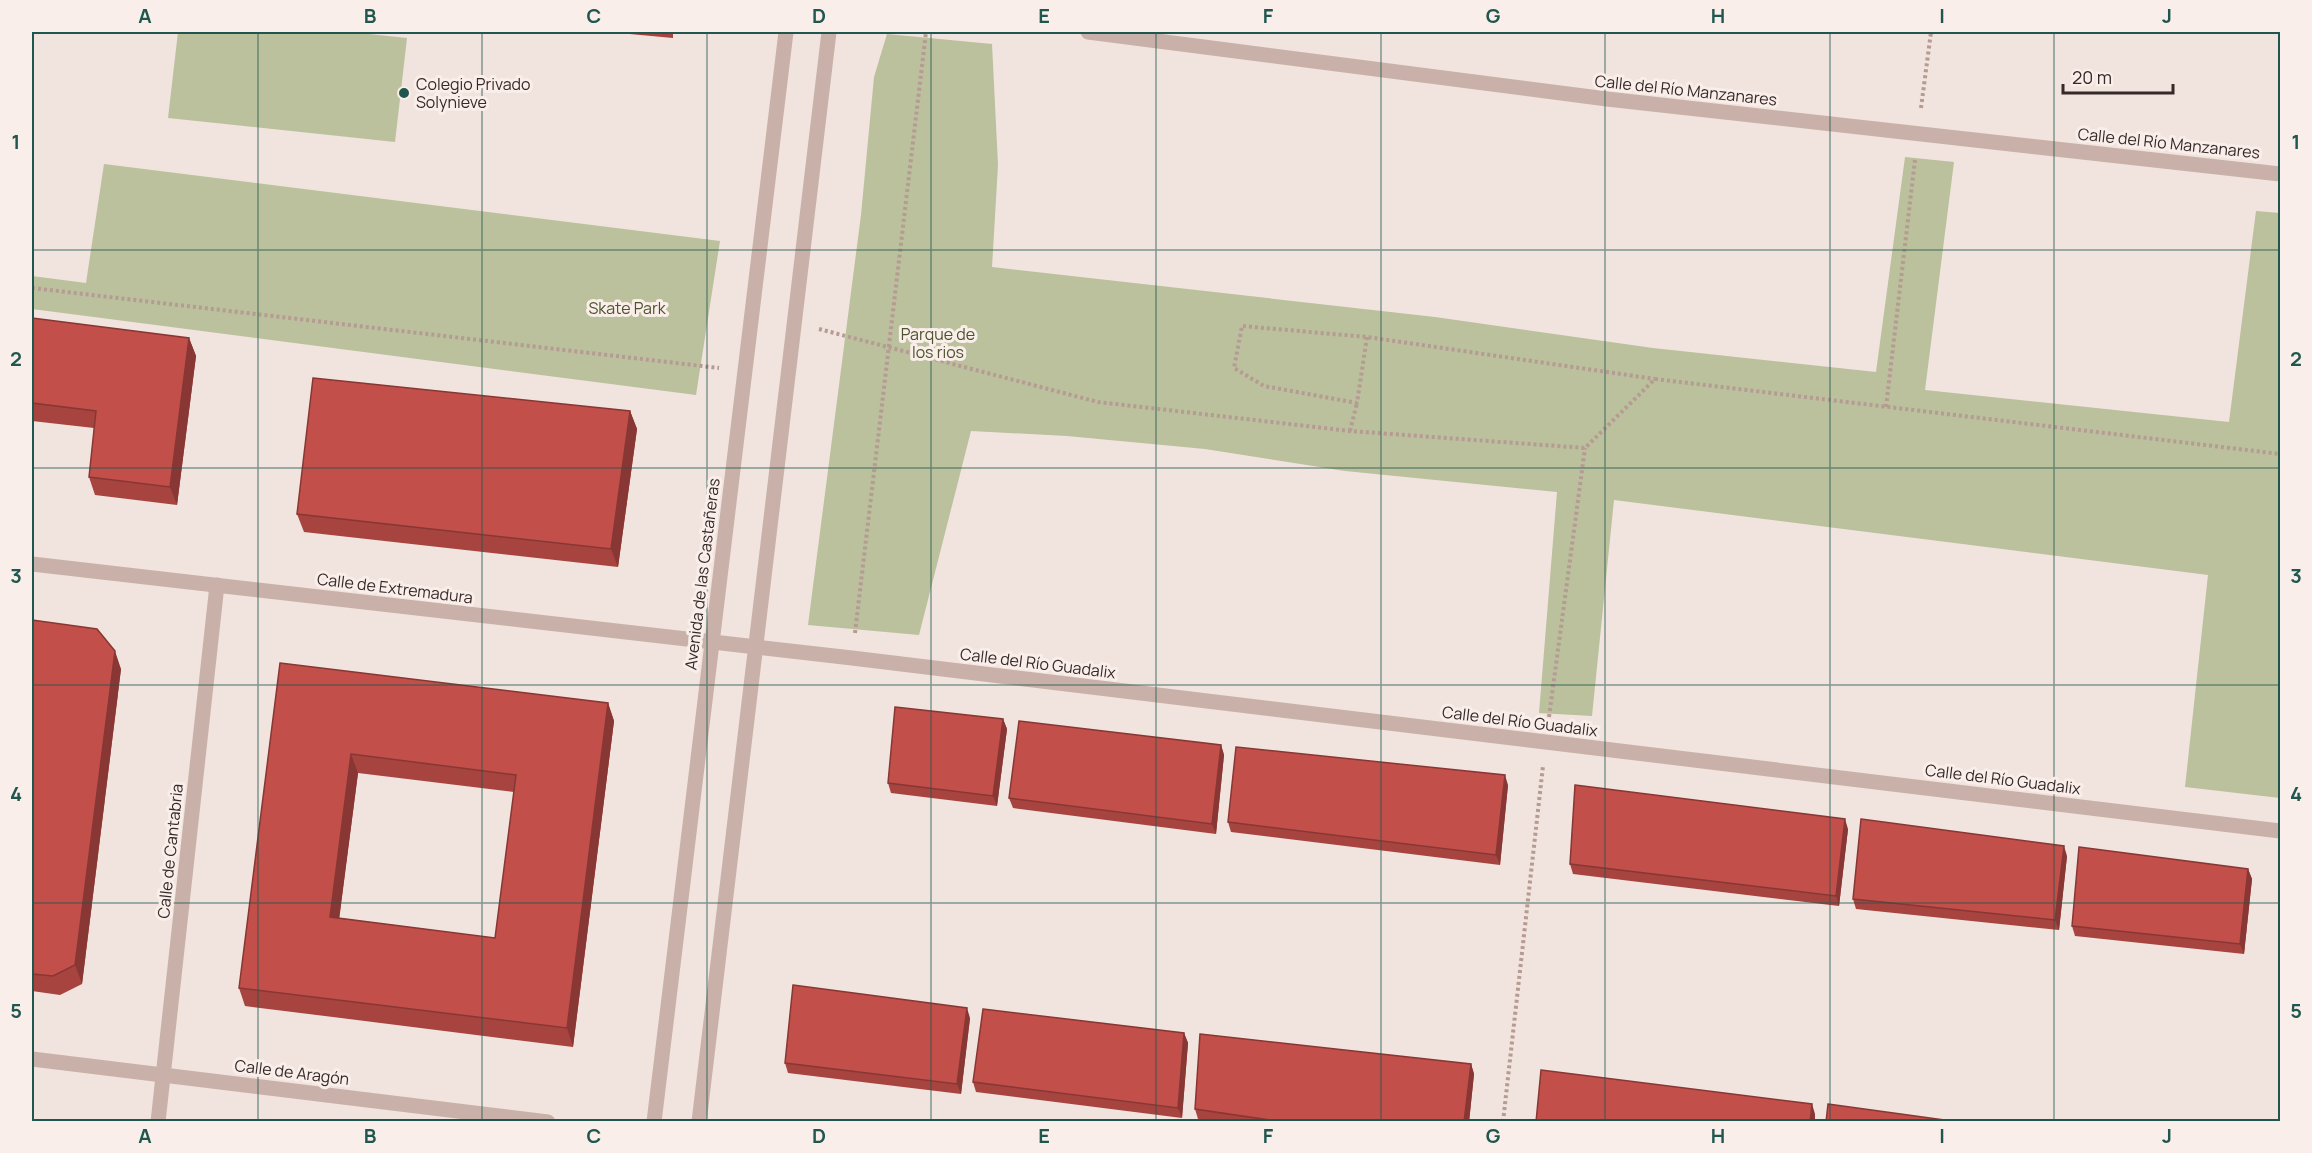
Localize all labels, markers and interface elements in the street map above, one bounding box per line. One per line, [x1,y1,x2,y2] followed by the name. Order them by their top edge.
[138,2,152,29] text: A
[364,2,377,29] text: B
[587,2,601,29] text: C
[812,2,826,29] text: D
[1038,2,1050,29] text: E
[1263,2,1274,29] text: F
[1486,2,1501,29] text: G
[1711,2,1725,29] text: H
[1939,2,1945,29] text: I
[2162,2,2172,29] text: J
[2063,57,2172,95] scale bar
[2072,65,2112,89] text: 20 m
[1594,69,1778,111] street label: Calle del Río Manzanares
[416,73,531,113] place label: Colegio Privado Solynieve
[397,86,411,100] marker: Colegio Privado Solynieve
[2077,122,2261,164] street label: Calle del Río Manzanares
[12,128,20,155] text: 1
[2292,128,2300,155] text: 1
[588,297,667,319] park label: Skate Park
[901,323,975,363] park label: Parque de los rios
[10,345,22,372] text: 2
[2290,345,2302,372] text: 2
[679,477,725,671] street label: Avenida de las Castañeras
[10,562,22,589] text: 3
[2290,562,2302,589] text: 3
[316,568,474,608] street label: Calle de Extremadura
[959,643,1118,684] street label: Calle del Río Guadalix
[1441,701,1600,742] street label: Calle del Río Guadalix
[1924,759,2083,800] street label: Calle del Río Guadalix
[10,780,22,807] text: 4
[2290,780,2302,807] text: 4
[152,783,188,919] street label: Calle de Cantabria
[10,997,22,1024] text: 5
[2290,997,2302,1024] text: 5
[233,1054,351,1090] street label: Calle de Aragón
[138,1122,152,1149] text: A
[364,1122,377,1149] text: B
[587,1122,601,1149] text: C
[812,1122,826,1149] text: D
[1038,1122,1050,1149] text: E
[1263,1122,1274,1149] text: F
[1486,1122,1501,1149] text: G
[1711,1122,1725,1149] text: H
[1939,1122,1945,1149] text: I
[2162,1122,2172,1149] text: J

